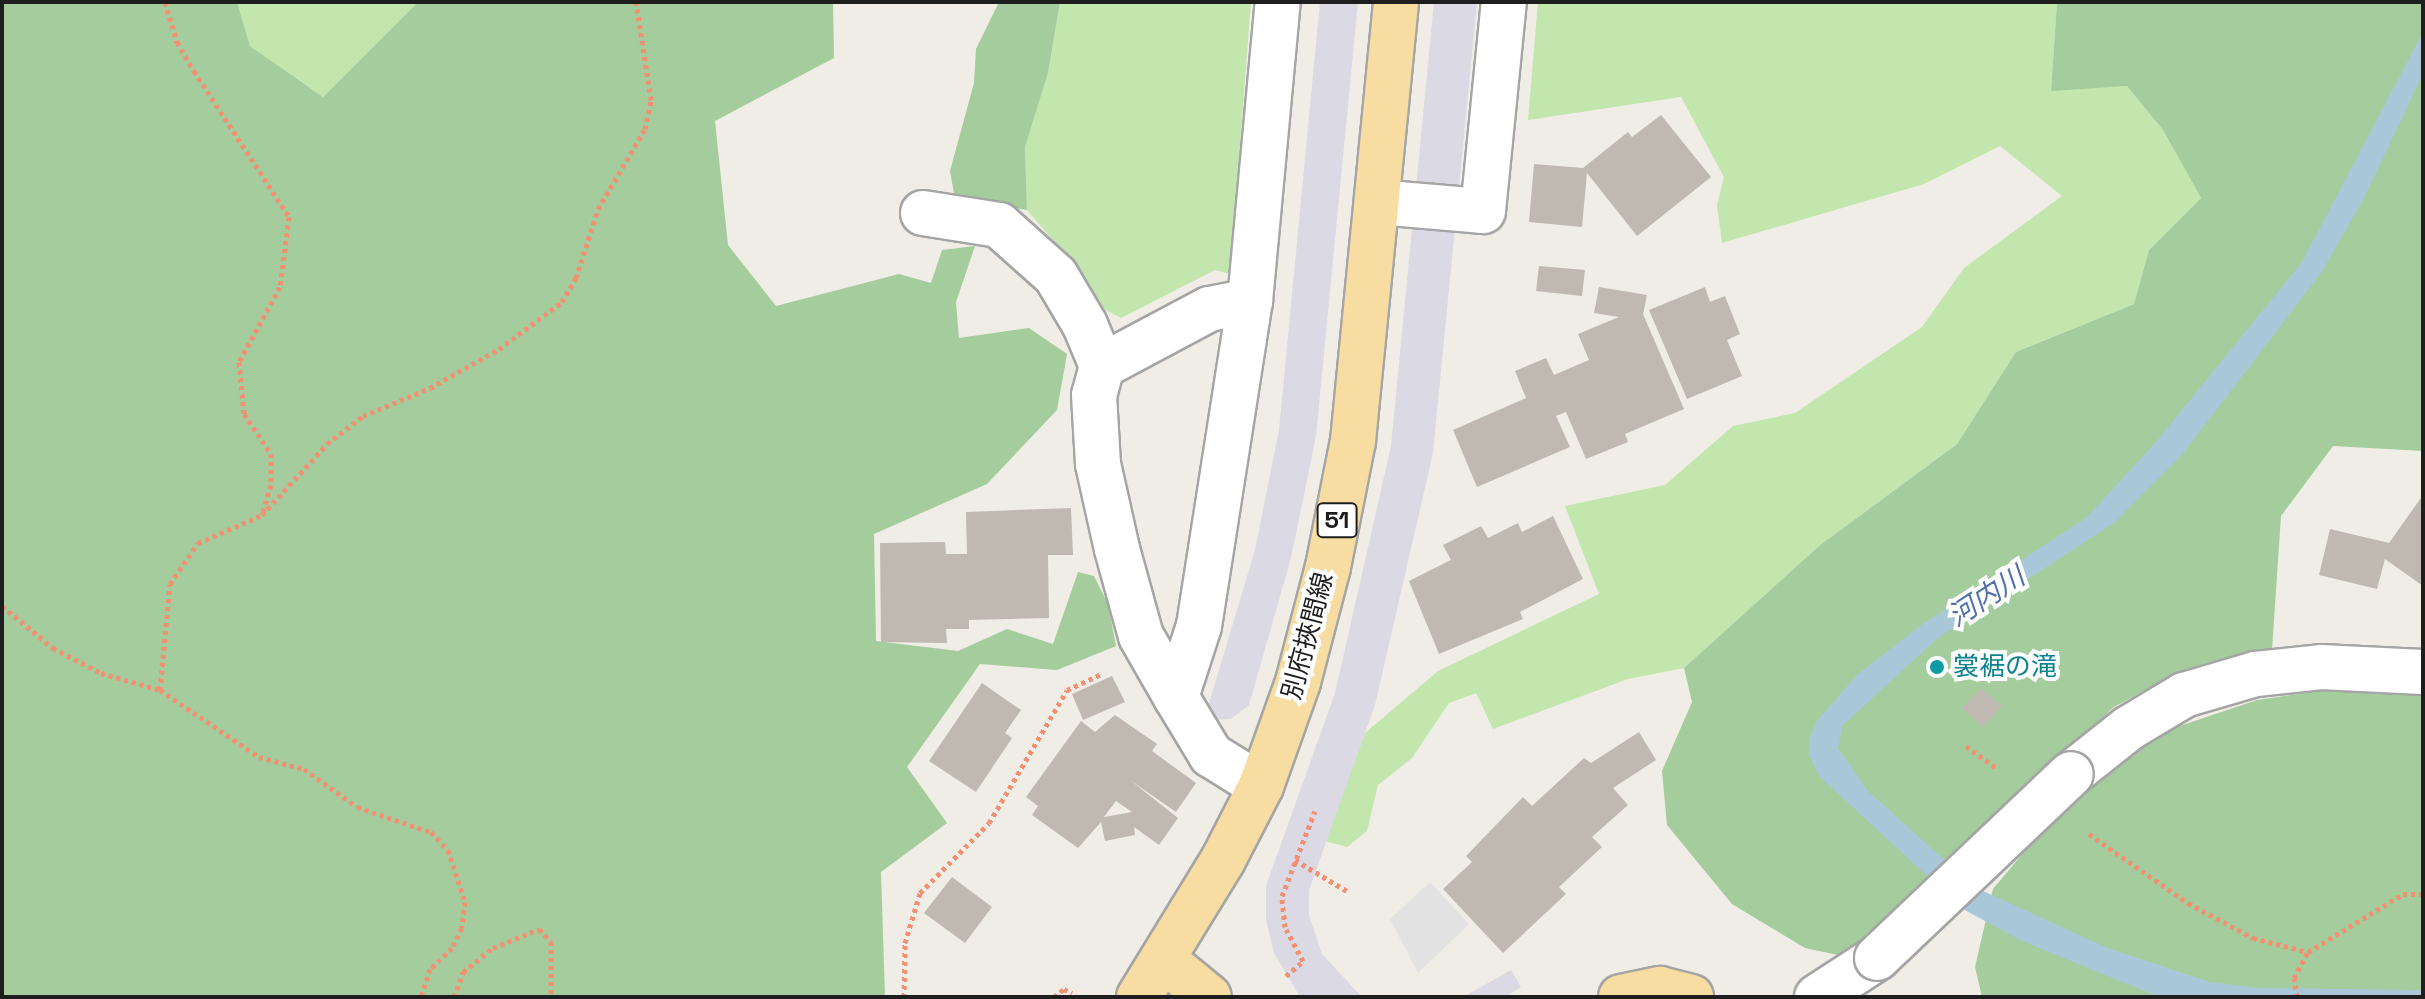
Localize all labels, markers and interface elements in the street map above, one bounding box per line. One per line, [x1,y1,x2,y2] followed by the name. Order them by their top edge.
[1315,500,1359,540] road number: 51
[1942,559,2030,633] water label: 河内川
[1276,569,1340,703] street label: 別府挾間線
[1953,651,2057,683] place label: 裳裾の滝
[1928,658,1946,676] marker: 裳裾の滝

